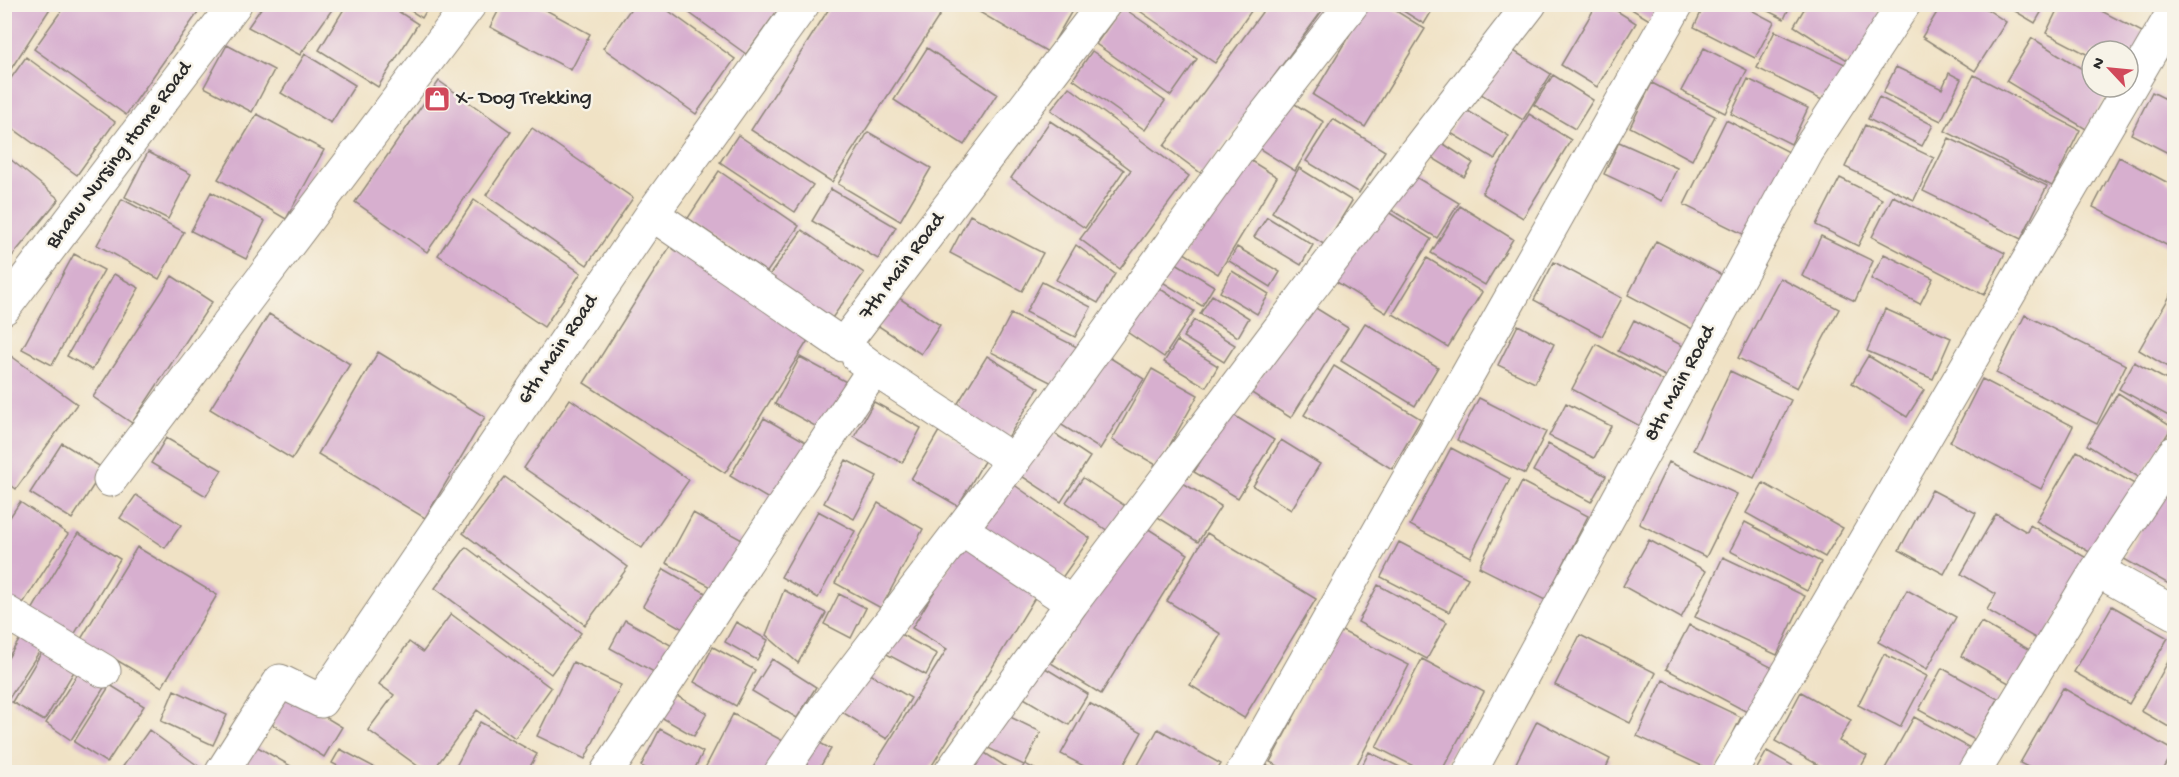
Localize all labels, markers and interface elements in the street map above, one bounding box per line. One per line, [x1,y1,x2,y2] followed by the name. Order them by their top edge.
[2080,39,2140,99] north arrow
[2089,55,2111,73] text: N
[41,56,200,255] street label: Bhanu Nursing Home Road
[422,84,452,114] shop icon: X- Dog Trekking
[455,87,592,112] place label: X- Dog Trekking
[854,207,952,326] street label: 7th Main Road
[513,289,606,410] street label: 6th Main Road
[1640,320,1723,446] street label: 8th Main Road

